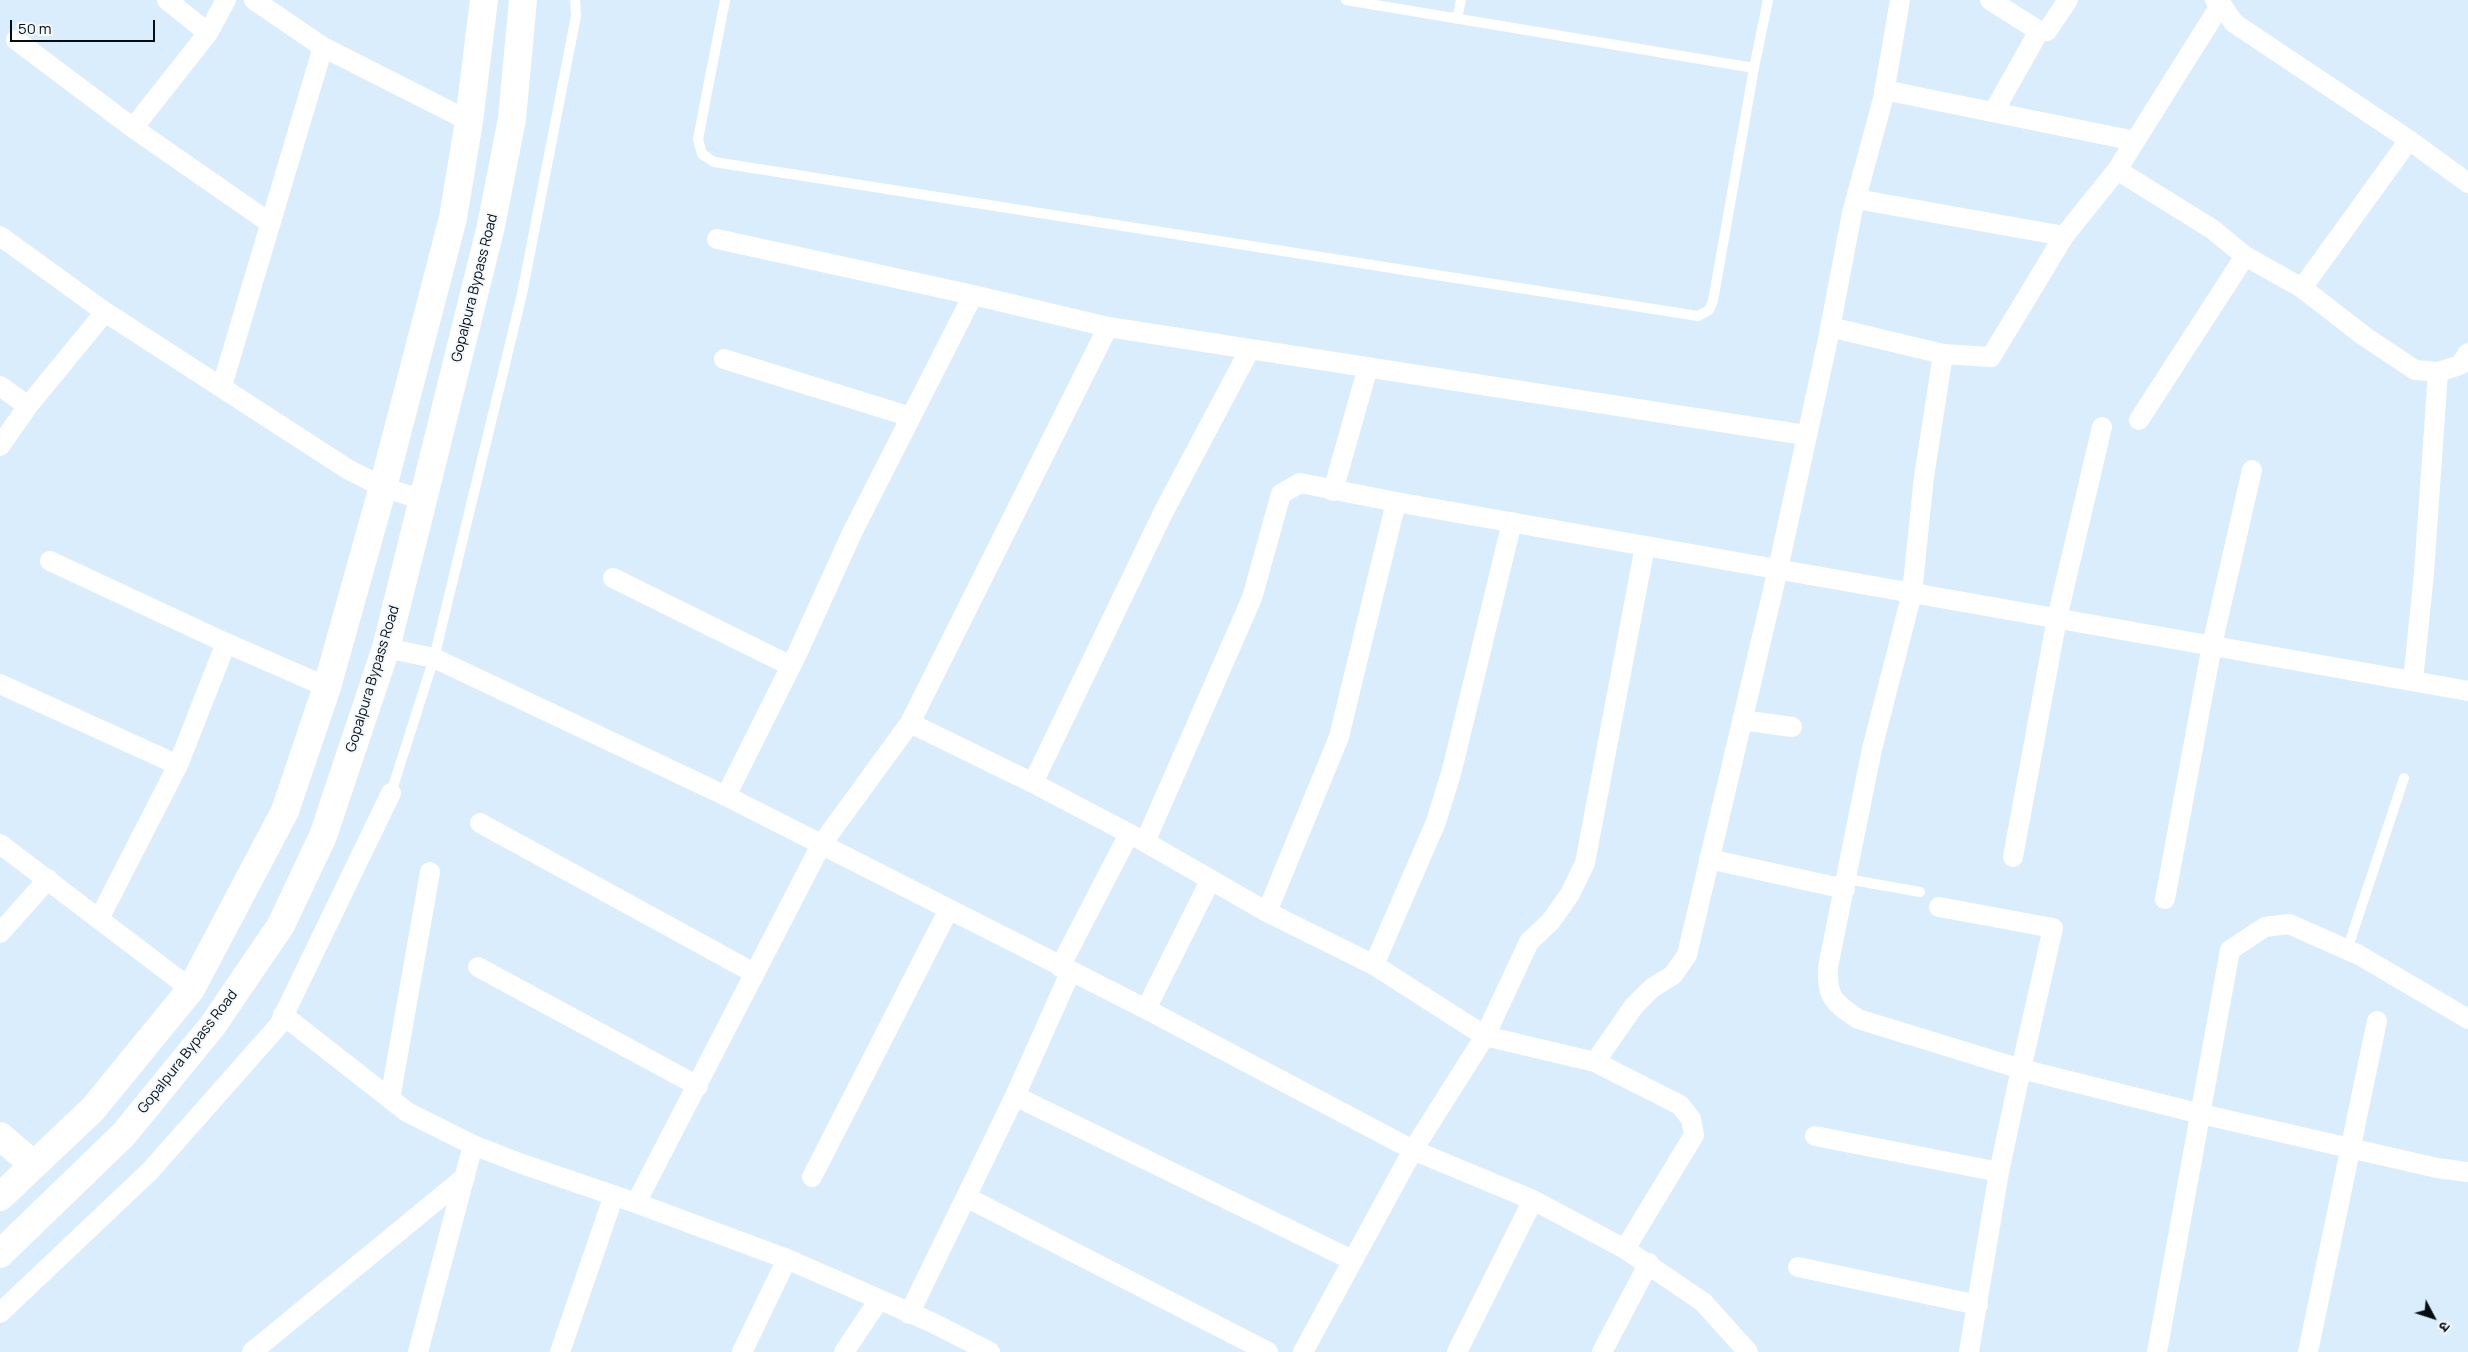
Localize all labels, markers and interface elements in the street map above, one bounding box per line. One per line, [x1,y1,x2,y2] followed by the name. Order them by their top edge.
[12,10,158,42] scale bar
[18,18,52,39] text: 50 m
[448,212,502,364] street label: Gopalpura Bypass Road
[343,604,403,754] street label: Gopalpura Bypass Road
[135,987,241,1117] street label: Gopalpura Bypass Road
[2408,1292,2458,1342] north arrow
[2435,1318,2455,1336] text: उ

